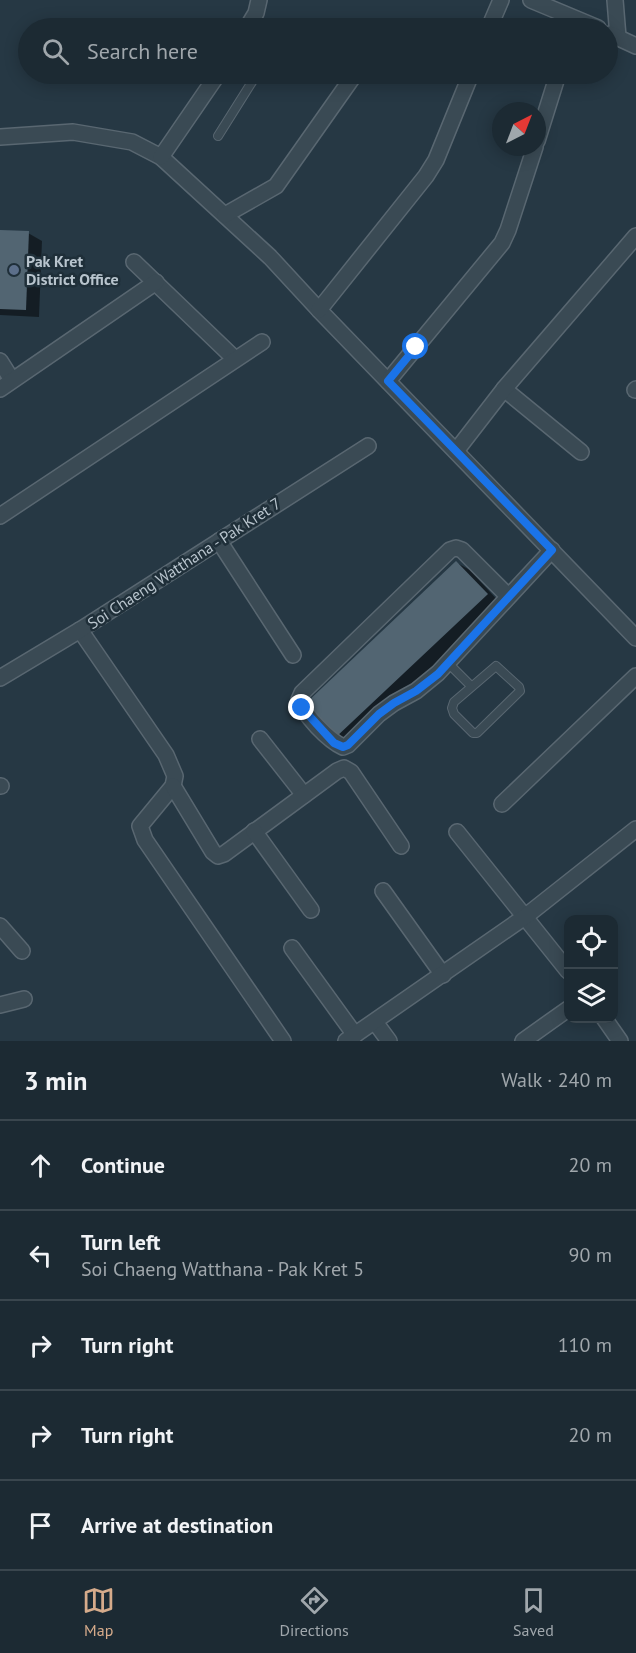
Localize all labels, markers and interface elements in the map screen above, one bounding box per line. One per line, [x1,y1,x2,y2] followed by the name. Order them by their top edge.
[18,18,618,84] search box
[39,35,72,68] icon: search
[87,37,198,65] text: Search here
[492,102,546,156] north arrow
[26,251,119,289] place label: Pak Kret District Office
[7,263,21,277] marker: Pak Kret District Office
[402,333,428,359] route start
[84,493,284,633] street label: Soi Chaeng Watthana - Pak Kret 7
[288,694,314,720] route end
[564,915,618,1023] map controls
[564,915,618,969] button: locate
[564,969,618,1023] button: layers
[24,1064,87,1097] text: 3 min
[501,1067,612,1093] text: Walk · 240 m
[24,1149,57,1182] icon: ahead
[81,1151,165,1179] text: Continue
[569,1152,612,1178] text: 20 m
[81,1228,161,1256] text: Turn left
[24,1239,57,1272] icon: left
[569,1242,612,1268] text: 90 m
[81,1256,364,1282] text: Soi Chaeng Watthana - Pak Kret 5
[24,1329,57,1362] icon: right
[81,1331,173,1359] text: Turn right
[558,1332,612,1358] text: 110 m
[24,1419,57,1452] icon: right
[81,1421,173,1449] text: Turn right
[569,1422,612,1448] text: 20 m
[24,1509,57,1542] icon: arrive
[81,1511,273,1539] text: Arrive at destination
[82,1584,115,1640] tab: Map
[280,1584,349,1640] tab: Directions
[513,1584,554,1640] tab: Saved

